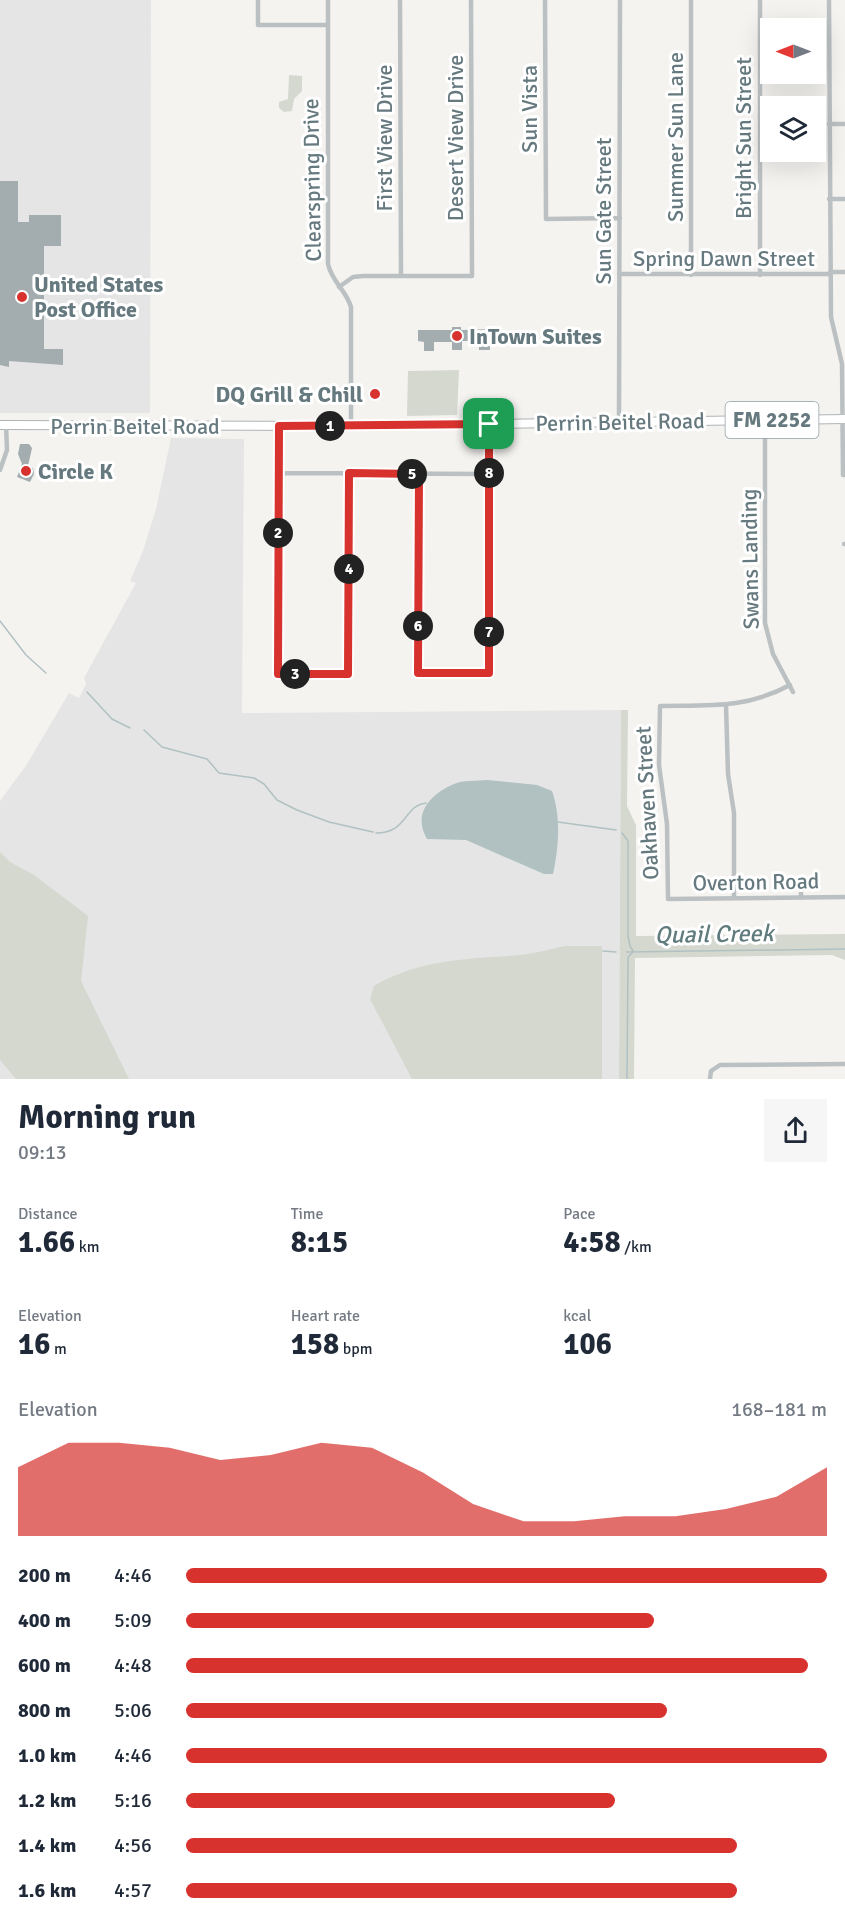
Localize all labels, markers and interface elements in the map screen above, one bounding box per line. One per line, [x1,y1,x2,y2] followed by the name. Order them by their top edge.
[760,18,826,84] north arrow
[760,18,826,162] map controls
[662,52,689,222] street label: Summer Sun Lane
[442,55,469,221] street label: Desert View Drive
[730,57,757,219] street label: Bright Sun Street
[371,65,398,211] street label: First View Drive
[516,65,543,153] street label: Sun Vista
[760,96,826,162] button: layers
[297,98,327,262] street label: Clearspring Drive
[590,137,617,284] street label: Sun Gate Street
[633,245,815,272] street label: Spring Dawn Street
[34,271,164,323] place label: United States Post Office
[15,290,29,304] marker: United States Post Office
[469,323,602,350] place label: InTown Suites
[450,329,464,343] marker: InTown Suites
[216,381,363,408] place label: DQ Grill & Chill
[368,387,382,401] marker: DQ Grill & Chill
[463,398,514,449] pin
[726,402,818,438] road number: FM 2252
[472,407,505,440] icon: arrive
[535,407,705,437] street label: Perrin Beitel Road
[315,411,345,441] pin: 1
[50,413,220,440] street label: Perrin Beitel Road
[326,416,334,436] text: 1
[38,458,113,485] place label: Circle K
[474,458,504,488] pin: 8
[397,459,427,489] pin: 5
[485,463,493,483] text: 8
[19,464,33,478] marker: Circle K
[408,464,416,484] text: 5
[735,488,765,630] street label: Swans Landing
[263,518,293,548] pin: 2
[274,523,282,543] text: 2
[334,554,364,584] pin: 4
[345,559,353,579] text: 4
[403,611,433,641] pin: 6
[414,616,422,636] text: 6
[474,617,504,647] pin: 7
[485,622,493,642] text: 7
[280,659,310,689] pin: 3
[291,664,299,684] text: 3
[629,725,665,881] street label: Oakhaven Street
[692,867,820,897] street label: Overton Road
[654,918,776,950] water label: Quail Creek
[18,1097,196,1138] text: Morning run
[764,1099,827,1162] button: share
[18,1140,67,1165] text: 09:13
[18,1204,78,1224] text: Distance
[291,1204,324,1224] text: Time
[563,1204,596,1224] text: Pace
[18,1224,75,1261] text: 1.66
[291,1224,348,1261] text: 8:15
[563,1224,621,1261] text: 4:58
[75,1237,100,1257] text: km
[621,1237,652,1257] text: /km
[18,1306,82,1326] text: Elevation
[291,1306,360,1326] text: Heart rate
[563,1306,591,1326] text: kcal
[18,1326,50,1363] text: 16
[291,1326,339,1363] text: 158
[563,1326,612,1363] text: 106
[50,1339,67,1359] text: m
[339,1339,372,1359] text: bpm
[18,1397,98,1422] text: Elevation
[731,1397,827,1422] text: 168–181 m
[18,1563,71,1588] text: 200 m
[114,1563,152,1588] text: 4:46
[18,1608,71,1633] text: 400 m
[114,1608,152,1633] text: 5:09
[18,1653,71,1678] text: 600 m
[114,1653,152,1678] text: 4:48
[18,1698,71,1723] text: 800 m
[114,1698,152,1723] text: 5:06
[18,1743,76,1768] text: 1.0 km
[114,1743,152,1768] text: 4:46
[18,1788,76,1813] text: 1.2 km
[114,1788,152,1813] text: 5:16
[18,1833,76,1858] text: 1.4 km
[114,1833,152,1858] text: 4:56
[18,1878,76,1903] text: 1.6 km
[114,1878,152,1903] text: 4:57

